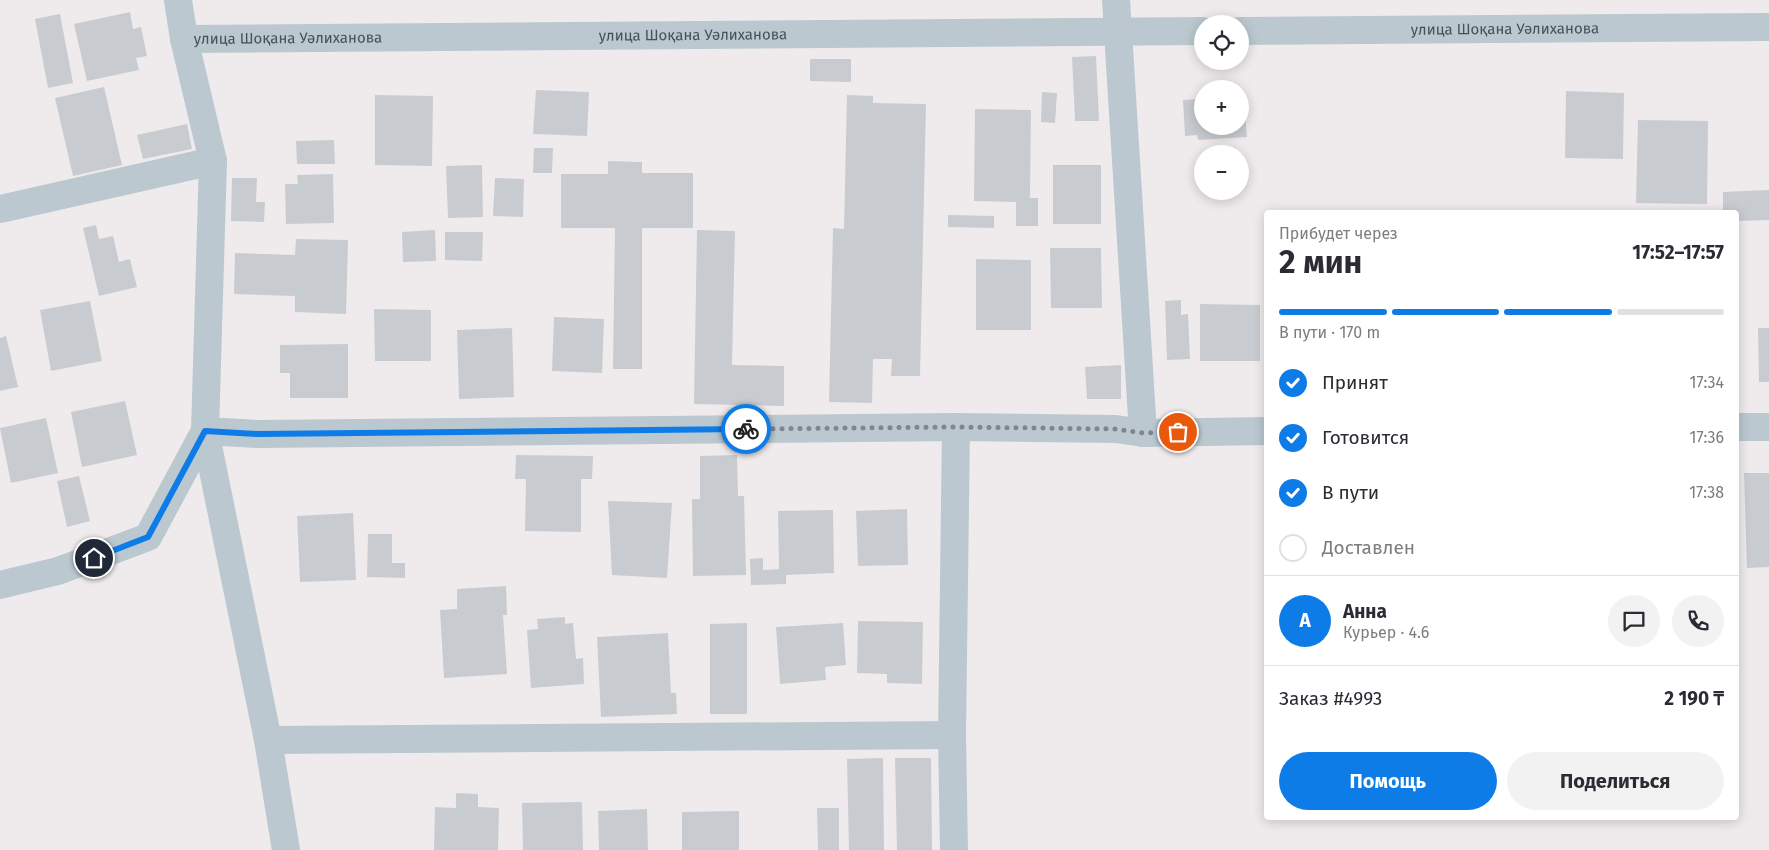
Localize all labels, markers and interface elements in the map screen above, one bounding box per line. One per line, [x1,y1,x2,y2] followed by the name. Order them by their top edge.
[1194,15,1249,200] map controls
[1194,15,1249,70] button: locate
[1411,19,1599,39] street label: улица Шоқана Уәлиханова
[599,25,787,45] street label: улица Шоқана Уәлиханова
[194,28,382,48] street label: улица Шоқана Уәлиханова
[1194,80,1249,135] button: +
[1194,145,1249,200] button: −
[1279,224,1398,243] text: Прибудет через
[1632,241,1724,264] text: 17:52–17:57
[1279,243,1362,281] text: 2 мин
[1279,323,1380,342] text: В пути · 170 m
[1279,369,1307,397] icon: check
[1322,371,1388,394] text: Принят
[1690,373,1724,392] text: 17:34
[721,404,771,454] courier
[1157,411,1199,453] pin
[732,415,760,443] icon: bike
[1164,418,1192,446] icon: bag
[1279,424,1307,452] icon: check
[1322,426,1409,449] text: Готовится
[1689,428,1724,447] text: 17:36
[1279,479,1307,507] icon: check
[1322,481,1379,504] text: В пути
[1689,483,1724,502] text: 17:38
[1322,536,1415,559] text: Доставлен
[73,537,115,579] pin
[80,544,108,572] icon: home
[1608,595,1660,647] button: chat
[1672,595,1724,647] button: phone
[1343,600,1387,623] text: Анна
[1299,609,1311,632] text: А
[1343,623,1429,642] text: Курьер · 4.6
[1279,687,1382,710] text: Заказ #4993
[1664,687,1724,710] text: 2 190 ₸
[1279,752,1497,810] button: Помощь
[1507,752,1724,810] button: Поделиться

